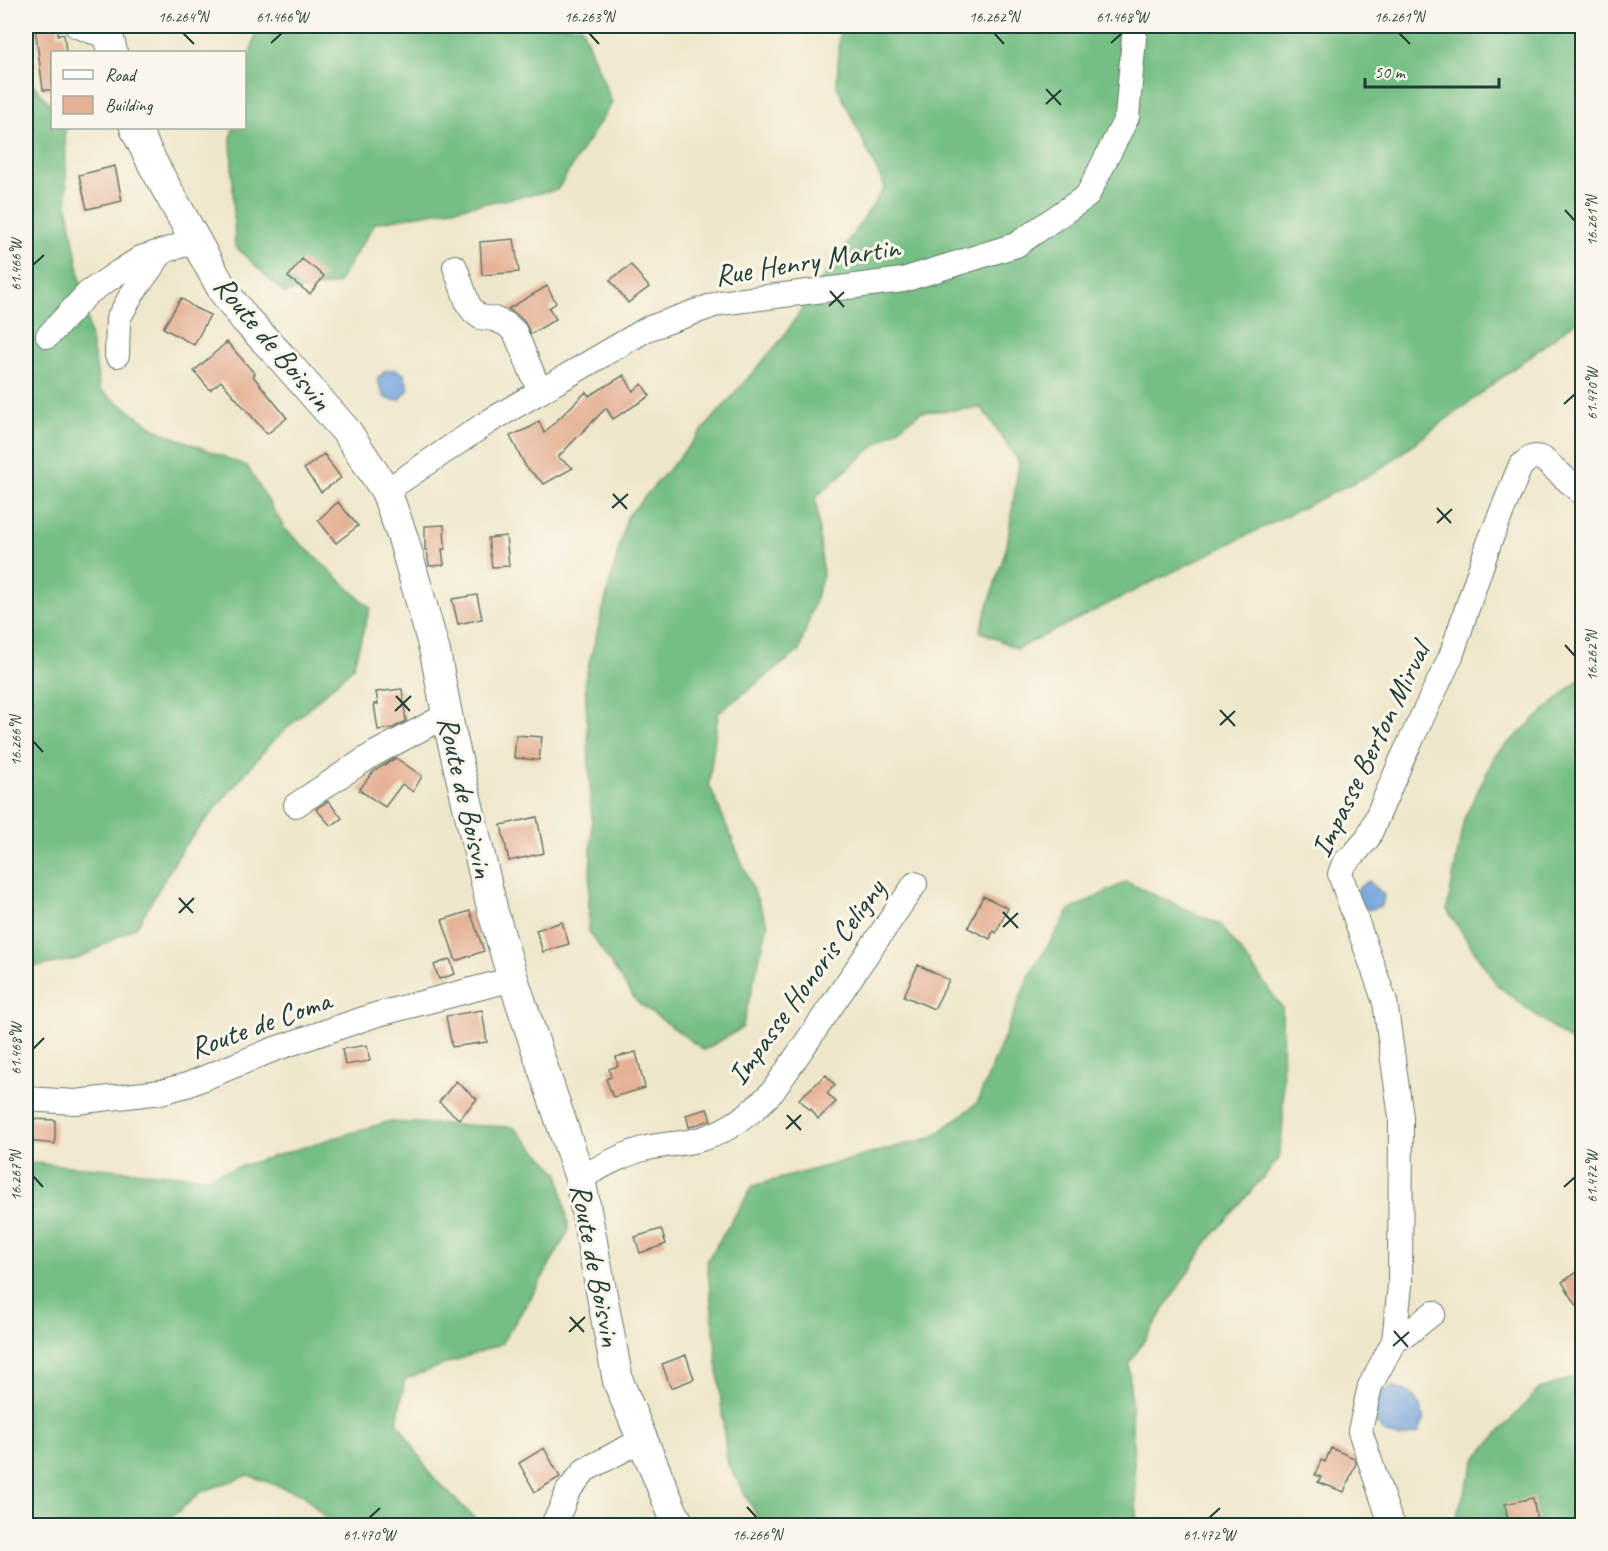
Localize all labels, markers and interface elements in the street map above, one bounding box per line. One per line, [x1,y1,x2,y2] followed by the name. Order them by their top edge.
[158,8,211,27] text: 16.264°N
[256,8,311,27] text: 61.466°W
[564,8,617,27] text: 16.263°N
[969,8,1022,27] text: 16.262°N
[1096,8,1151,27] text: 61.468°W
[1374,8,1427,27] text: 16.261°N
[51,51,246,129] legend
[1365,51,1498,89] scale bar
[1374,61,1407,83] text: 50 m
[105,64,138,86] text: Road
[105,94,154,116] text: Building
[1583,193,1602,246] text: 16.261°N
[712,227,903,294] street label: Rue Henry Martin
[7,236,26,291] text: 61.466°W
[206,268,341,419] street label: Route de Boisvin
[1583,365,1602,420] text: 61.470°W
[1583,628,1602,681] text: 16.262°N
[1302,632,1440,863] street label: Impasse Berton Mirval
[7,713,26,766] text: 16.266°N
[429,713,503,882] street label: Route de Boisvin
[719,870,894,1092] street label: Impasse Honoris Celigny
[184,980,338,1067] street label: Route de Coma
[7,1020,26,1075] text: 61.468°W
[7,1148,26,1201] text: 16.267°N
[1583,1148,1602,1203] text: 61.472°W
[562,1181,630,1350] street label: Route de Boisvin
[343,1526,398,1545] text: 61.470°W
[732,1526,785,1545] text: 16.266°N
[1183,1526,1238,1545] text: 61.472°W

